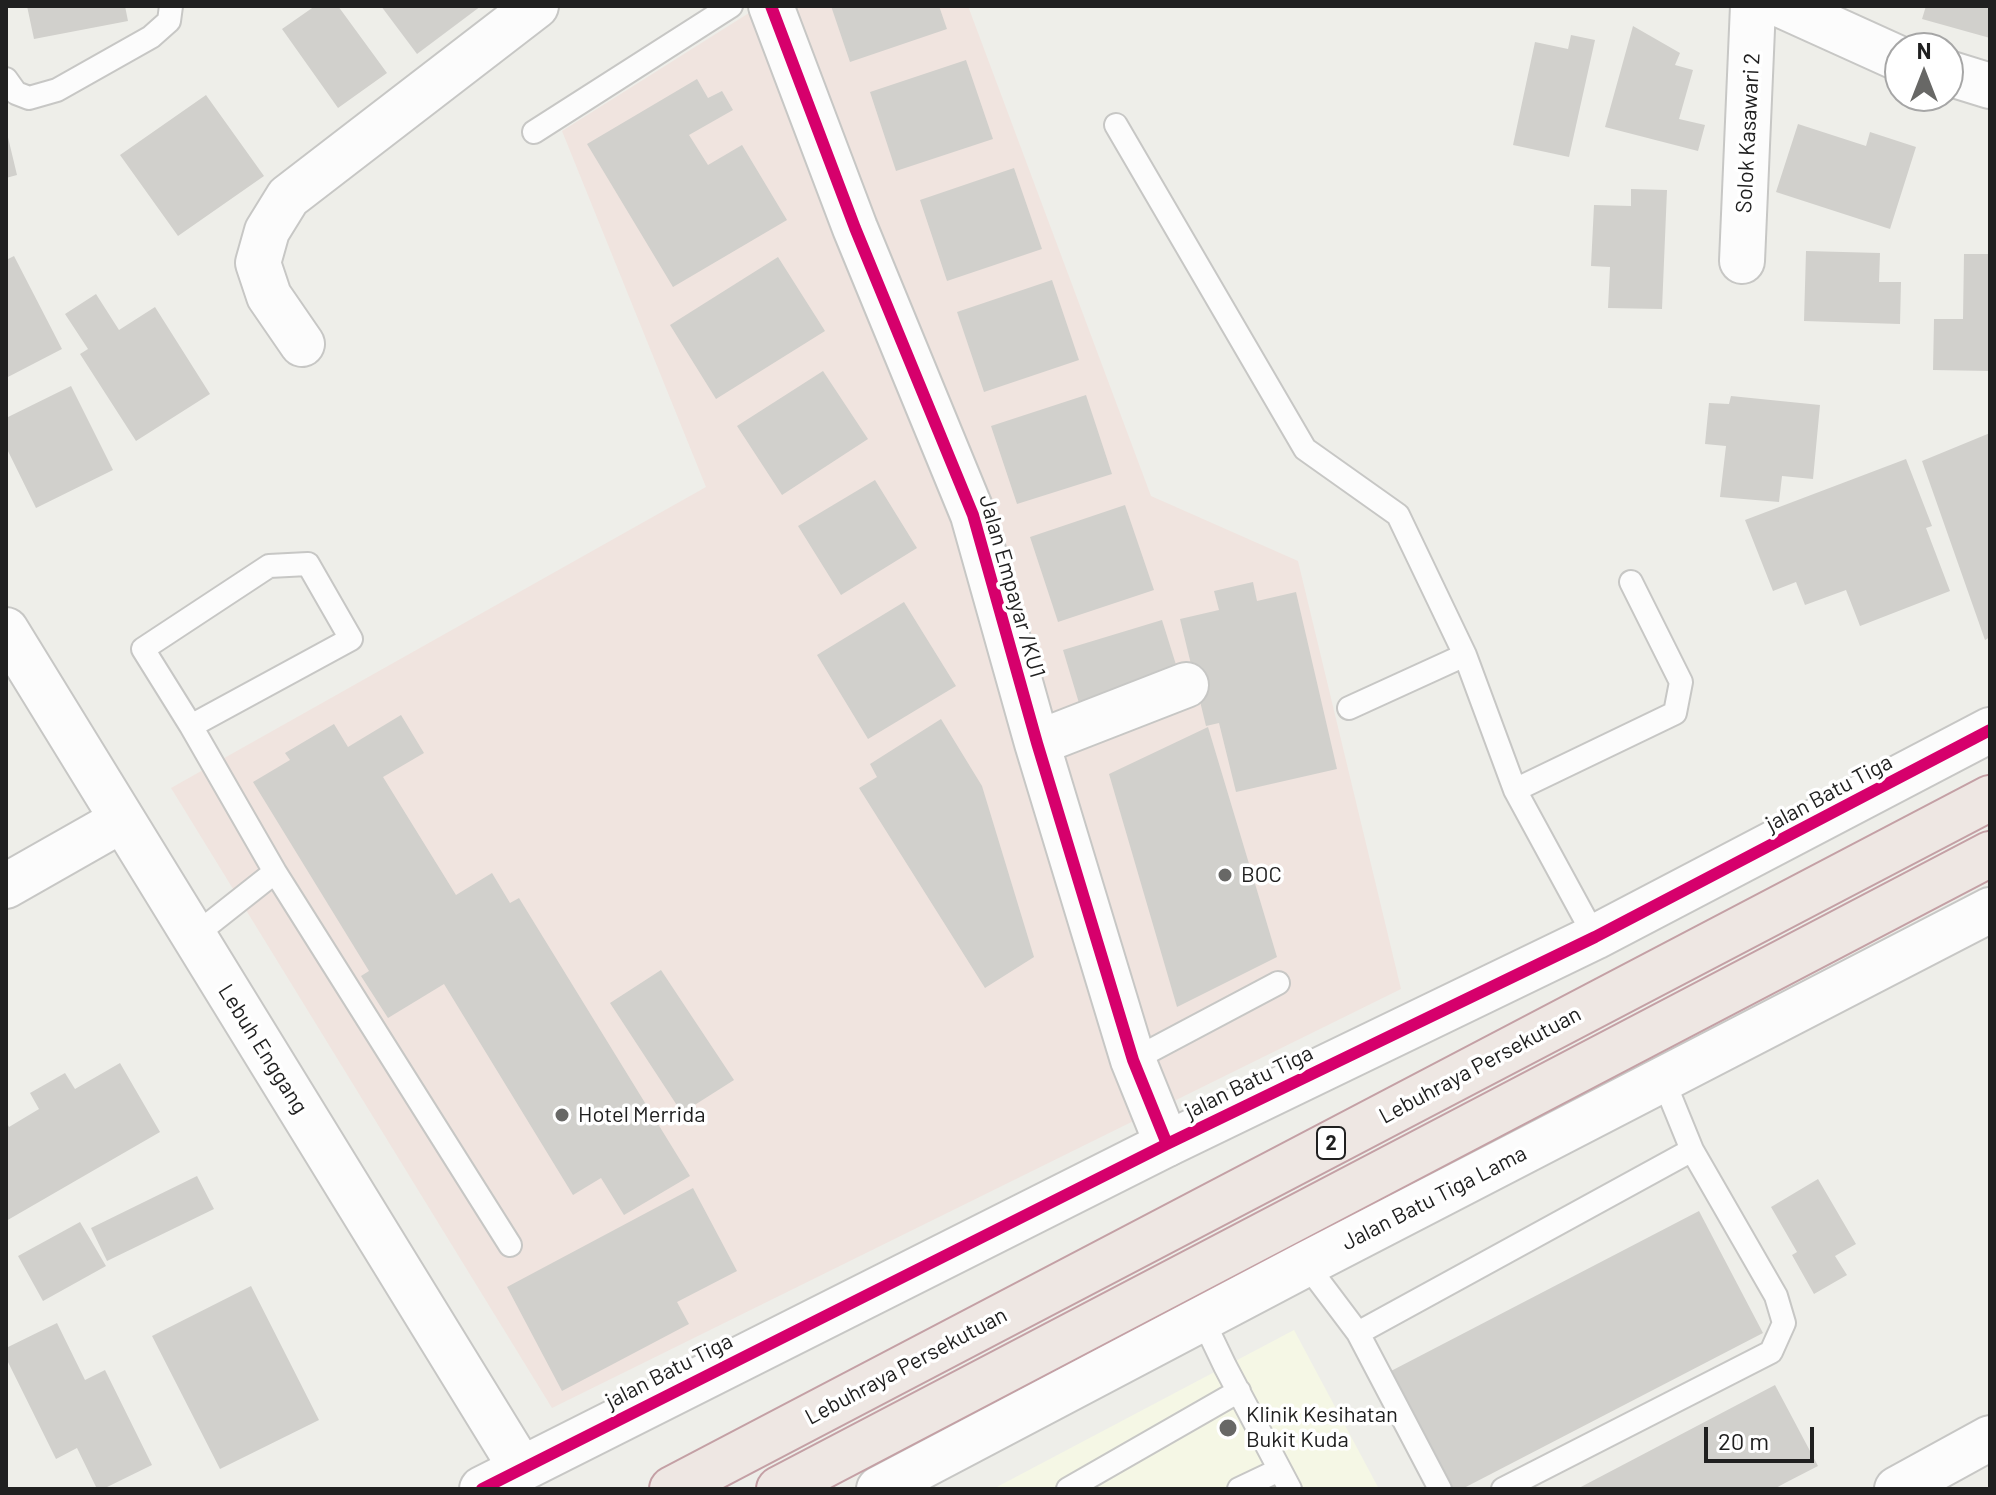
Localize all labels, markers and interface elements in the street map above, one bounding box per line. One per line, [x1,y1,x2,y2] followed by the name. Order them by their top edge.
[1884,32,1964,112] north arrow
[1917,37,1931,63] text: N
[1731,52,1765,214] street label: Solok Kasawari 2
[973,492,1051,680] street label: Jalan Empayar /KU1
[1761,749,1897,837] street label: jalan Batu Tiga
[1241,862,1282,888] place label: BOC
[1216,866,1234,884] marker: BOC
[213,979,313,1119] street label: Lebuh Enggang
[1375,1001,1585,1129] street label: Lebuhraya Persekutuan
[1181,1040,1317,1124] street label: jalan Batu Tiga
[578,1102,705,1128] place label: Hotel Merrida
[553,1106,571,1124] marker: Hotel Merrida
[1317,1127,1345,1159] road number: 2
[1337,1140,1531,1256] street label: Jalan Batu Tiga Lama
[801,1302,1011,1430] street label: Lebuhraya Persekutuan
[601,1328,737,1414] street label: jalan Batu Tiga
[1246,1402,1398,1454] place label: Klinik Kesihatan Bukit Kuda
[1708,1411,1818,1461] scale bar
[1217,1417,1239,1439] marker: Klinik Kesihatan Bukit Kuda
[1718,1426,1769,1455] text: 20 m

